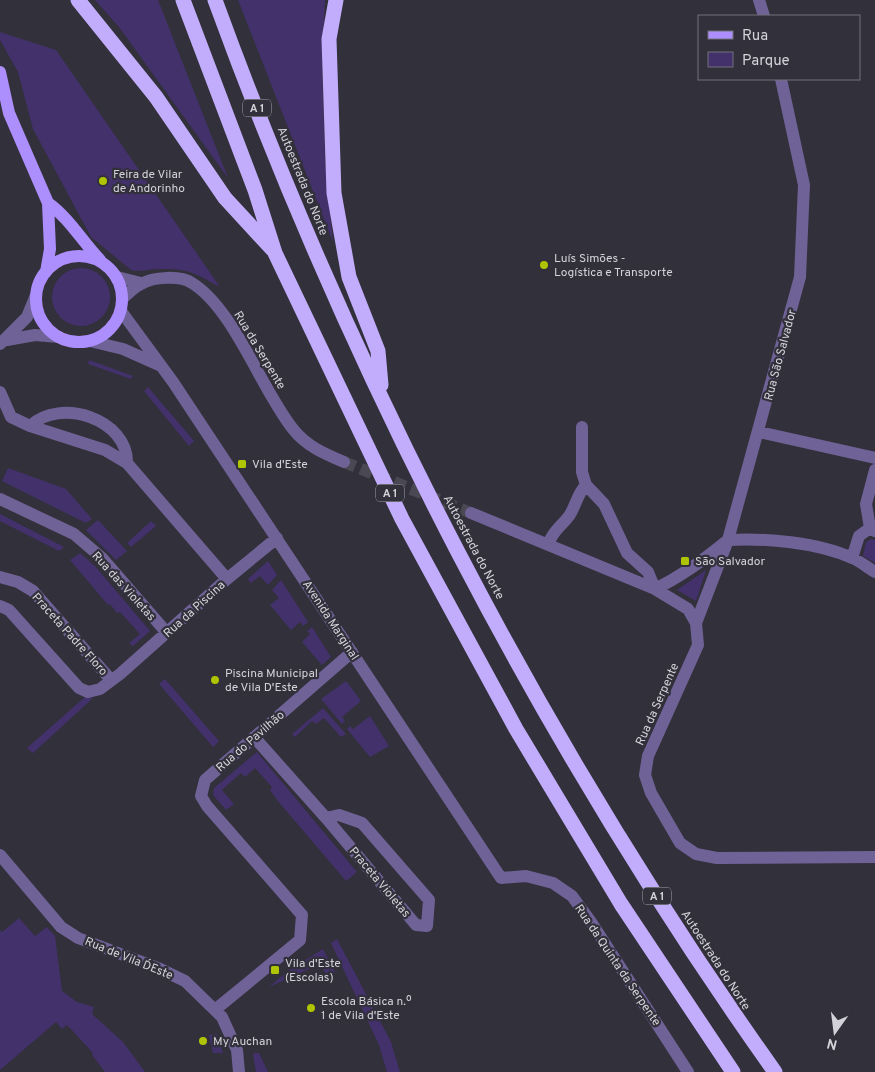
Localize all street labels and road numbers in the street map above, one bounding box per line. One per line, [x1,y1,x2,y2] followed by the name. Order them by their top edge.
[243,100,271,116] road number: A 1
[273,125,331,238] street label: Autoestrada do Norte
[229,308,289,393] street label: Rua da Serpente
[761,308,801,403] street label: Rua São Salvador
[376,484,404,502] road number: A 1
[439,493,507,602] street label: Autoestrada do Norte
[88,549,159,625] street label: Rua das Violetas
[160,578,229,642] street label: Rua da Piscina
[298,578,362,664] street label: Avenida Marginal
[28,590,111,680] street label: Praceta Padre Floro
[633,661,683,748] street label: Rua da Serpente
[213,707,288,776] street label: Rua do Pavilhão
[345,844,413,921] street label: Praceta Violetas
[643,888,671,904] road number: A 1
[570,902,664,1029] street label: Rua da Quinta da Serpente
[677,908,753,1014] street label: Autoestrada do Norte
[82,934,175,984] street label: Rua de Vila D´Este

